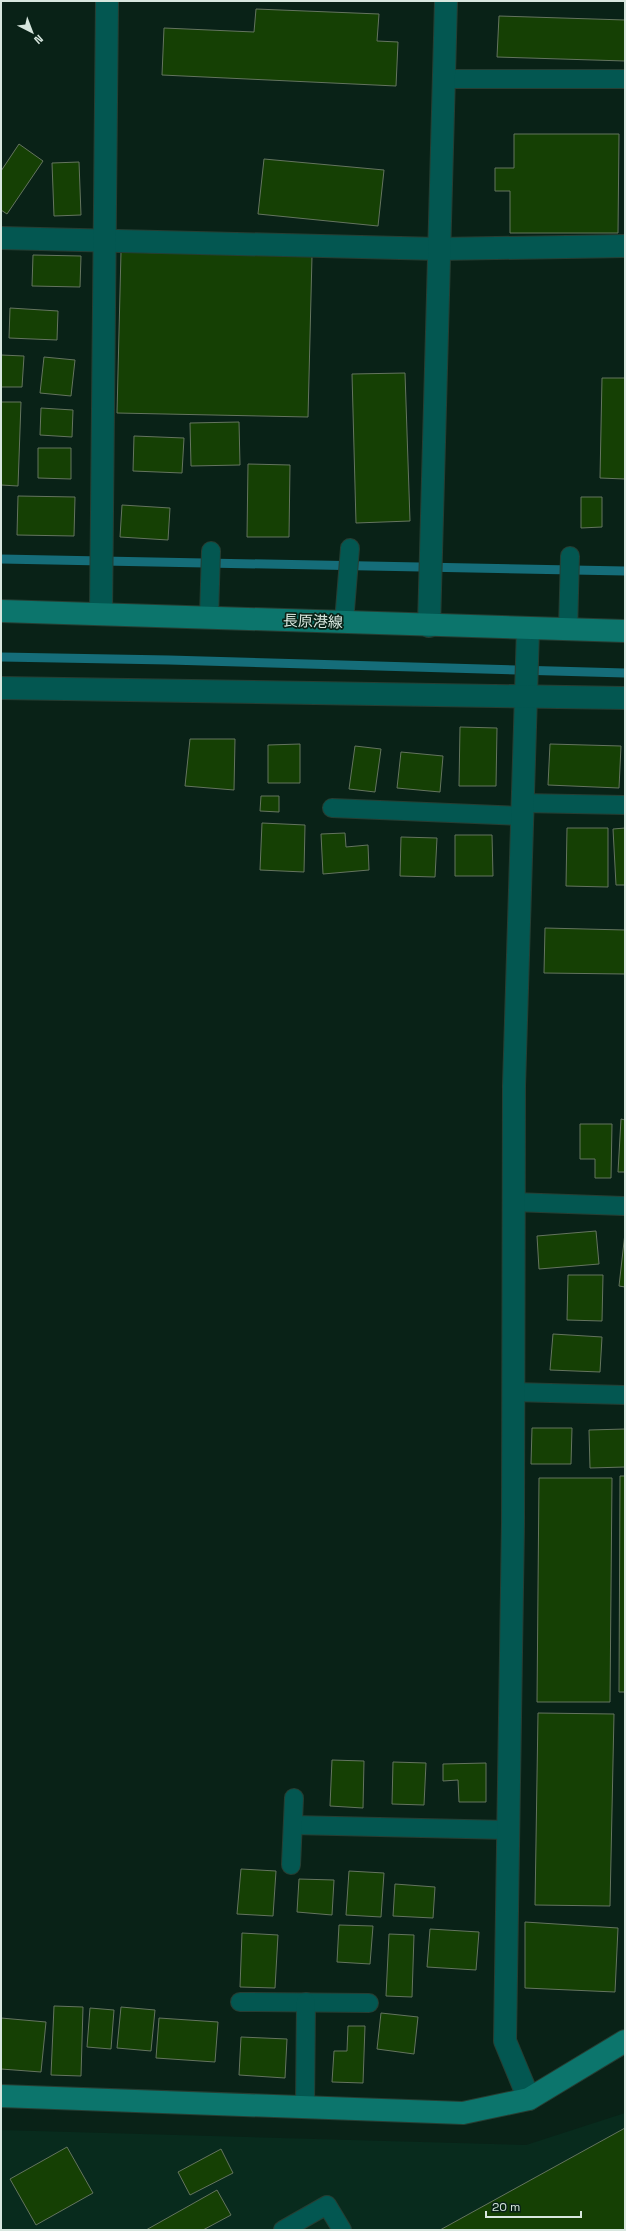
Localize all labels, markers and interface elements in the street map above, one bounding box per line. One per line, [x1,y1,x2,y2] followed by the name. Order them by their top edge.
[12,12,52,52] north arrow
[31,32,46,47] text: N
[283,610,343,632] street label: 長原港線
[486,2193,581,2219] scale bar
[492,2199,520,2215] text: 20 m

